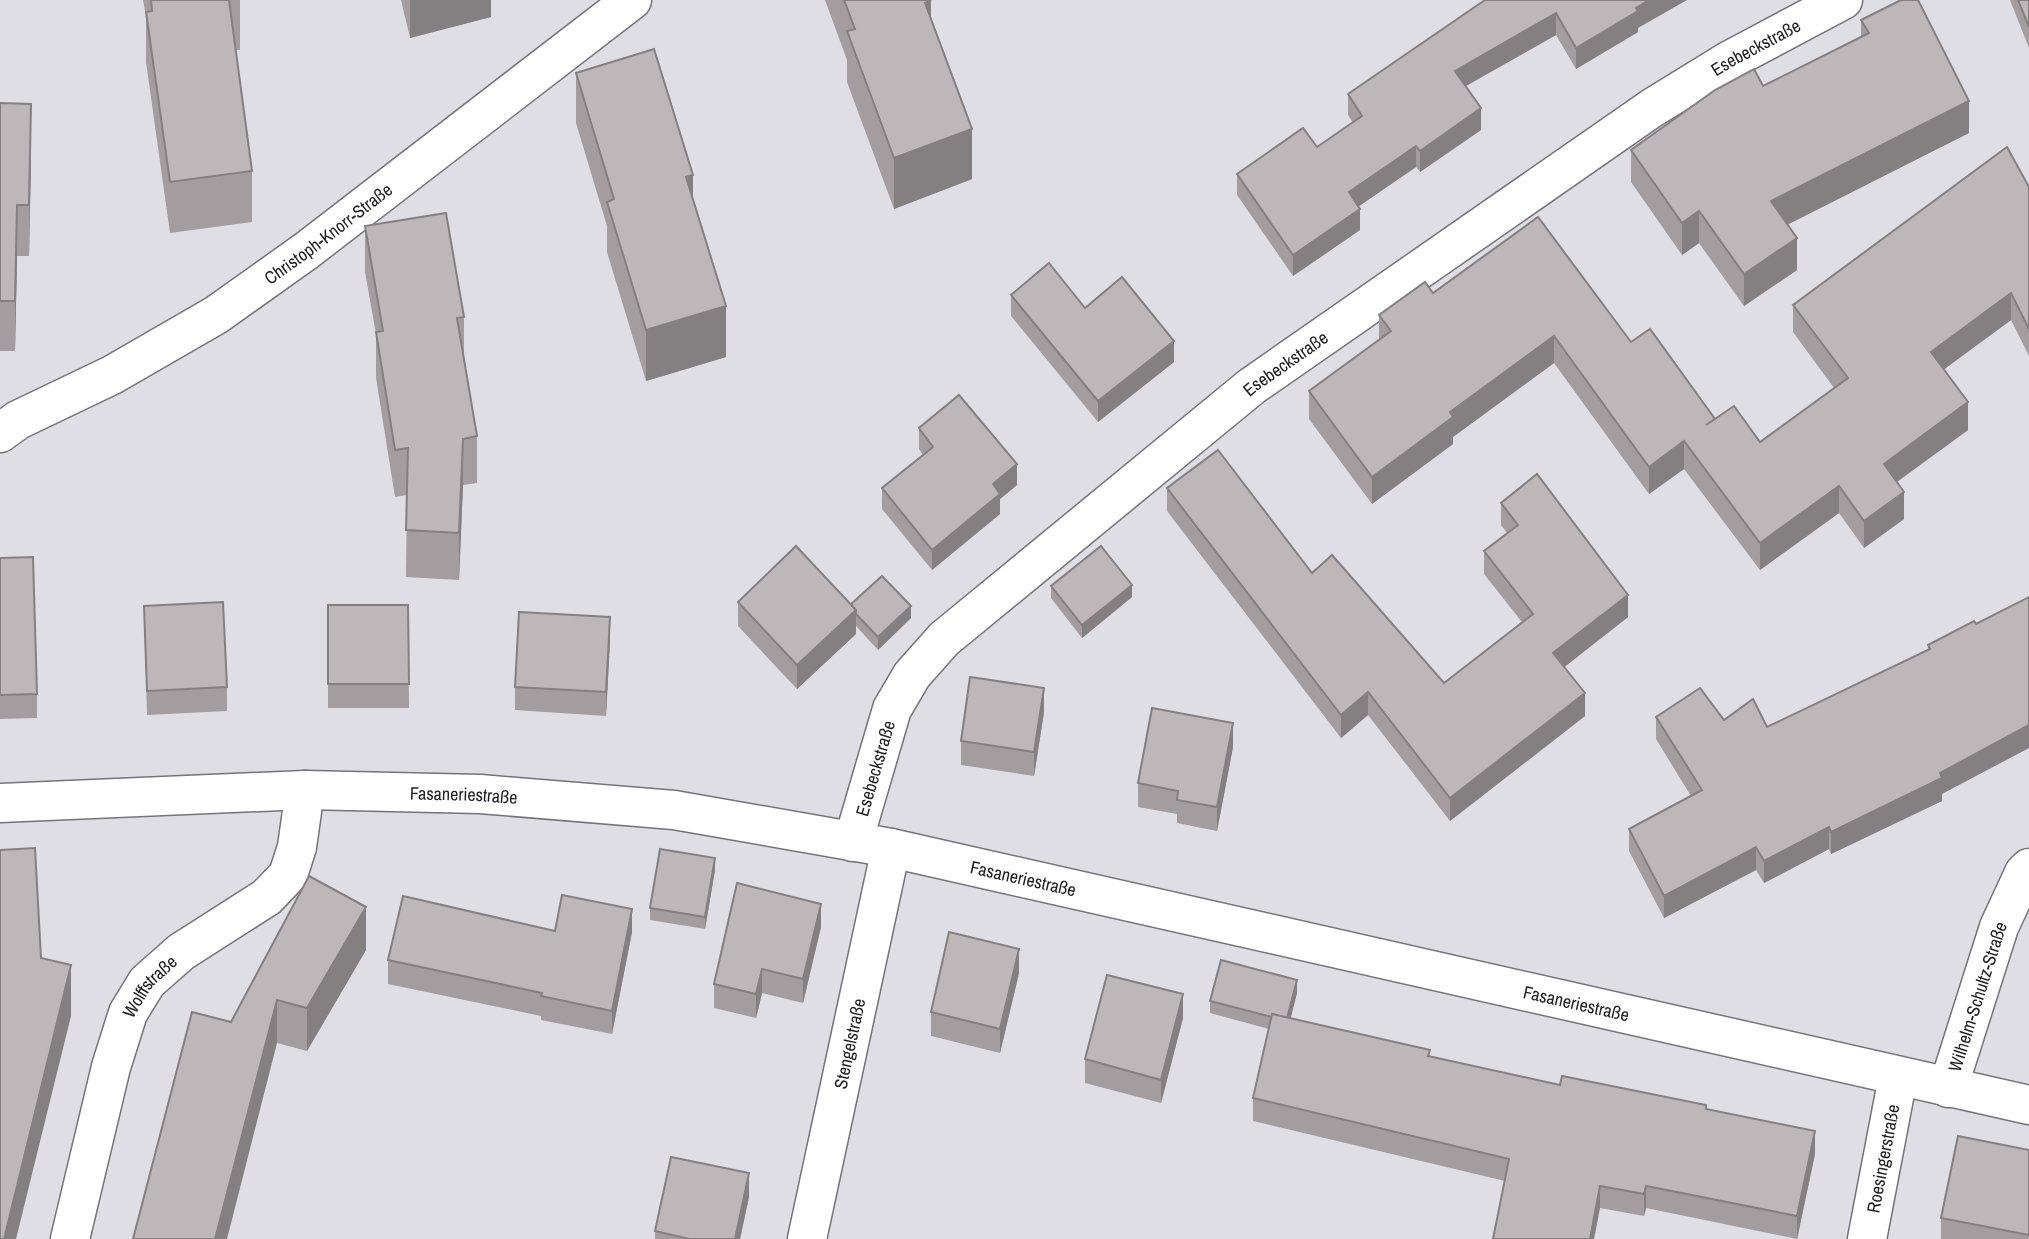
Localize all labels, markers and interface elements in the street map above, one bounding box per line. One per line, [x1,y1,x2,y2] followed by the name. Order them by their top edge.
[1706,12,1805,82] street label: Esebeckstraße
[259,177,397,290] street label: Christoph-Knorr-Straße
[1237,325,1333,401] street label: Esebeckstraße
[849,717,901,819] street label: Esebeckstraße
[410,780,518,810] street label: Fasaneriestraße
[968,854,1079,902] street label: Fasaneriestraße
[1942,917,2012,1075] street label: Wilhelm-Schultz-Straße
[116,949,182,1022] street label: Wolffstraße
[1521,979,1632,1027] street label: Fasaneriestraße
[827,996,871,1091] street label: Stengelstraße
[1860,1102,1905,1215] street label: Roesingerstraße

